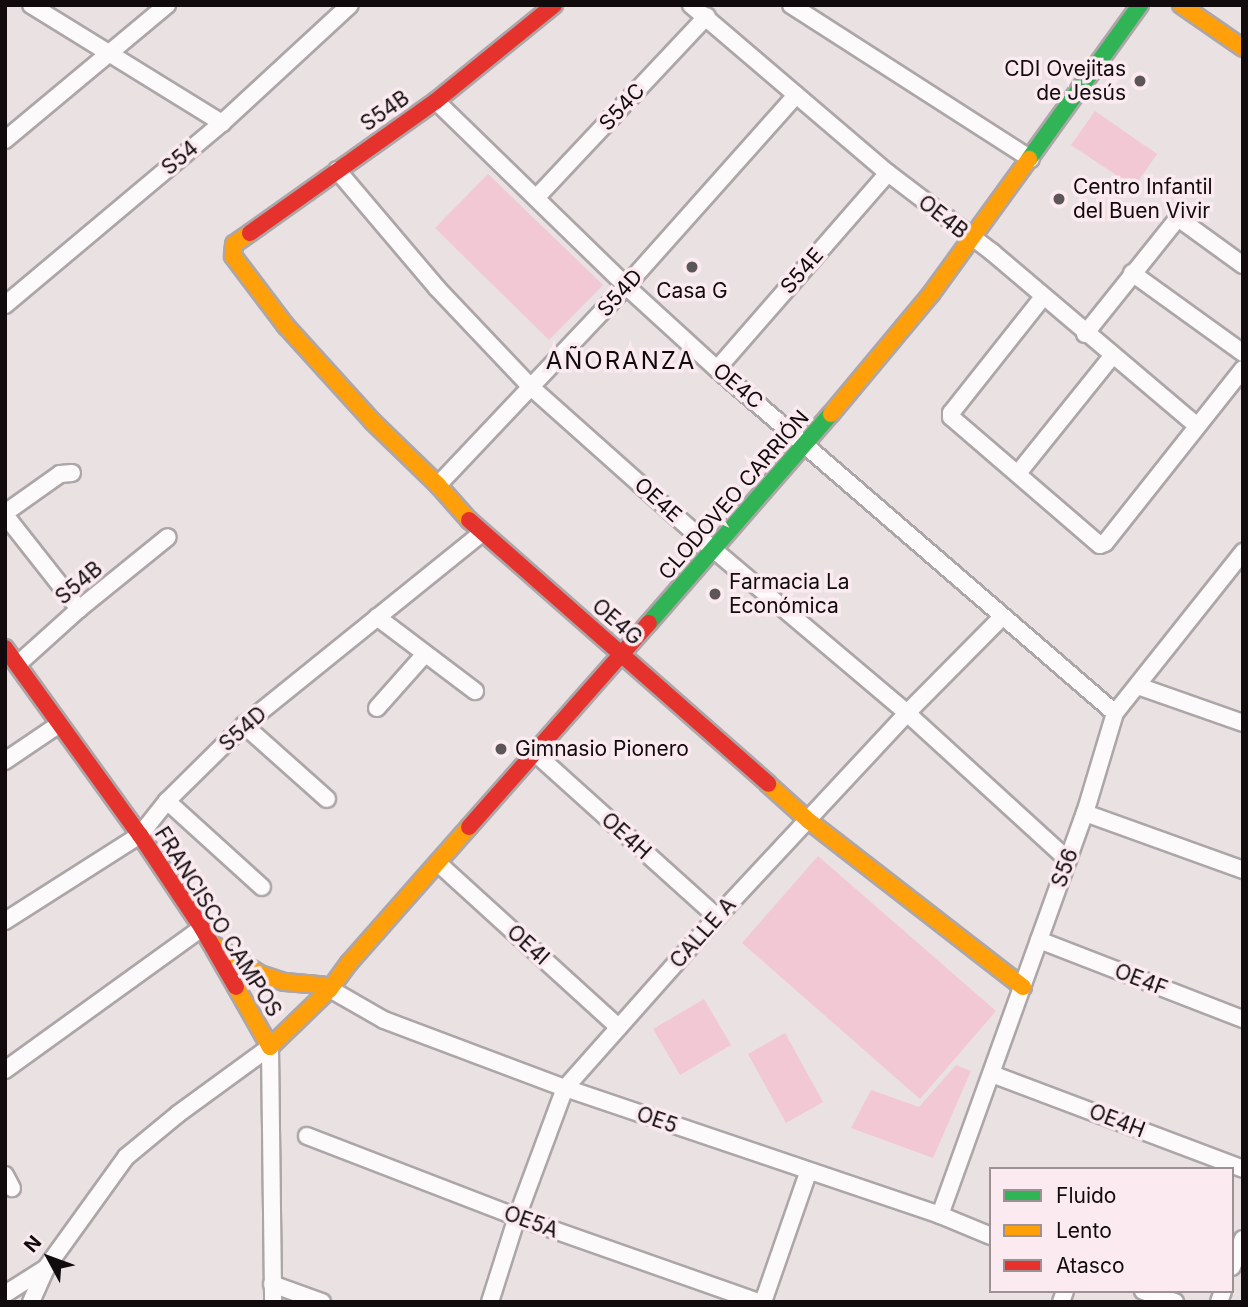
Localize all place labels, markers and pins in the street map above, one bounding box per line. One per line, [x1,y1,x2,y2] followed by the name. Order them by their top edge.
[1004,56,1126,106] place label: CDI Ovejitas de Jesús
[1132,73,1148,89] marker: CDI Ovejitas de Jesús
[1073,174,1213,224] place label: Centro Infantil del Buen Vivir
[1051,191,1067,207] marker: Centro Infantil del Buen Vivir
[684,259,700,275] marker: Casa G
[656,278,728,304] place label: Casa G
[729,569,850,619] place label: Farmacia La Económica
[707,586,723,602] marker: Farmacia La Económica
[515,736,689,762] place label: Gimnasio Pionero
[493,741,509,757] marker: Gimnasio Pionero

